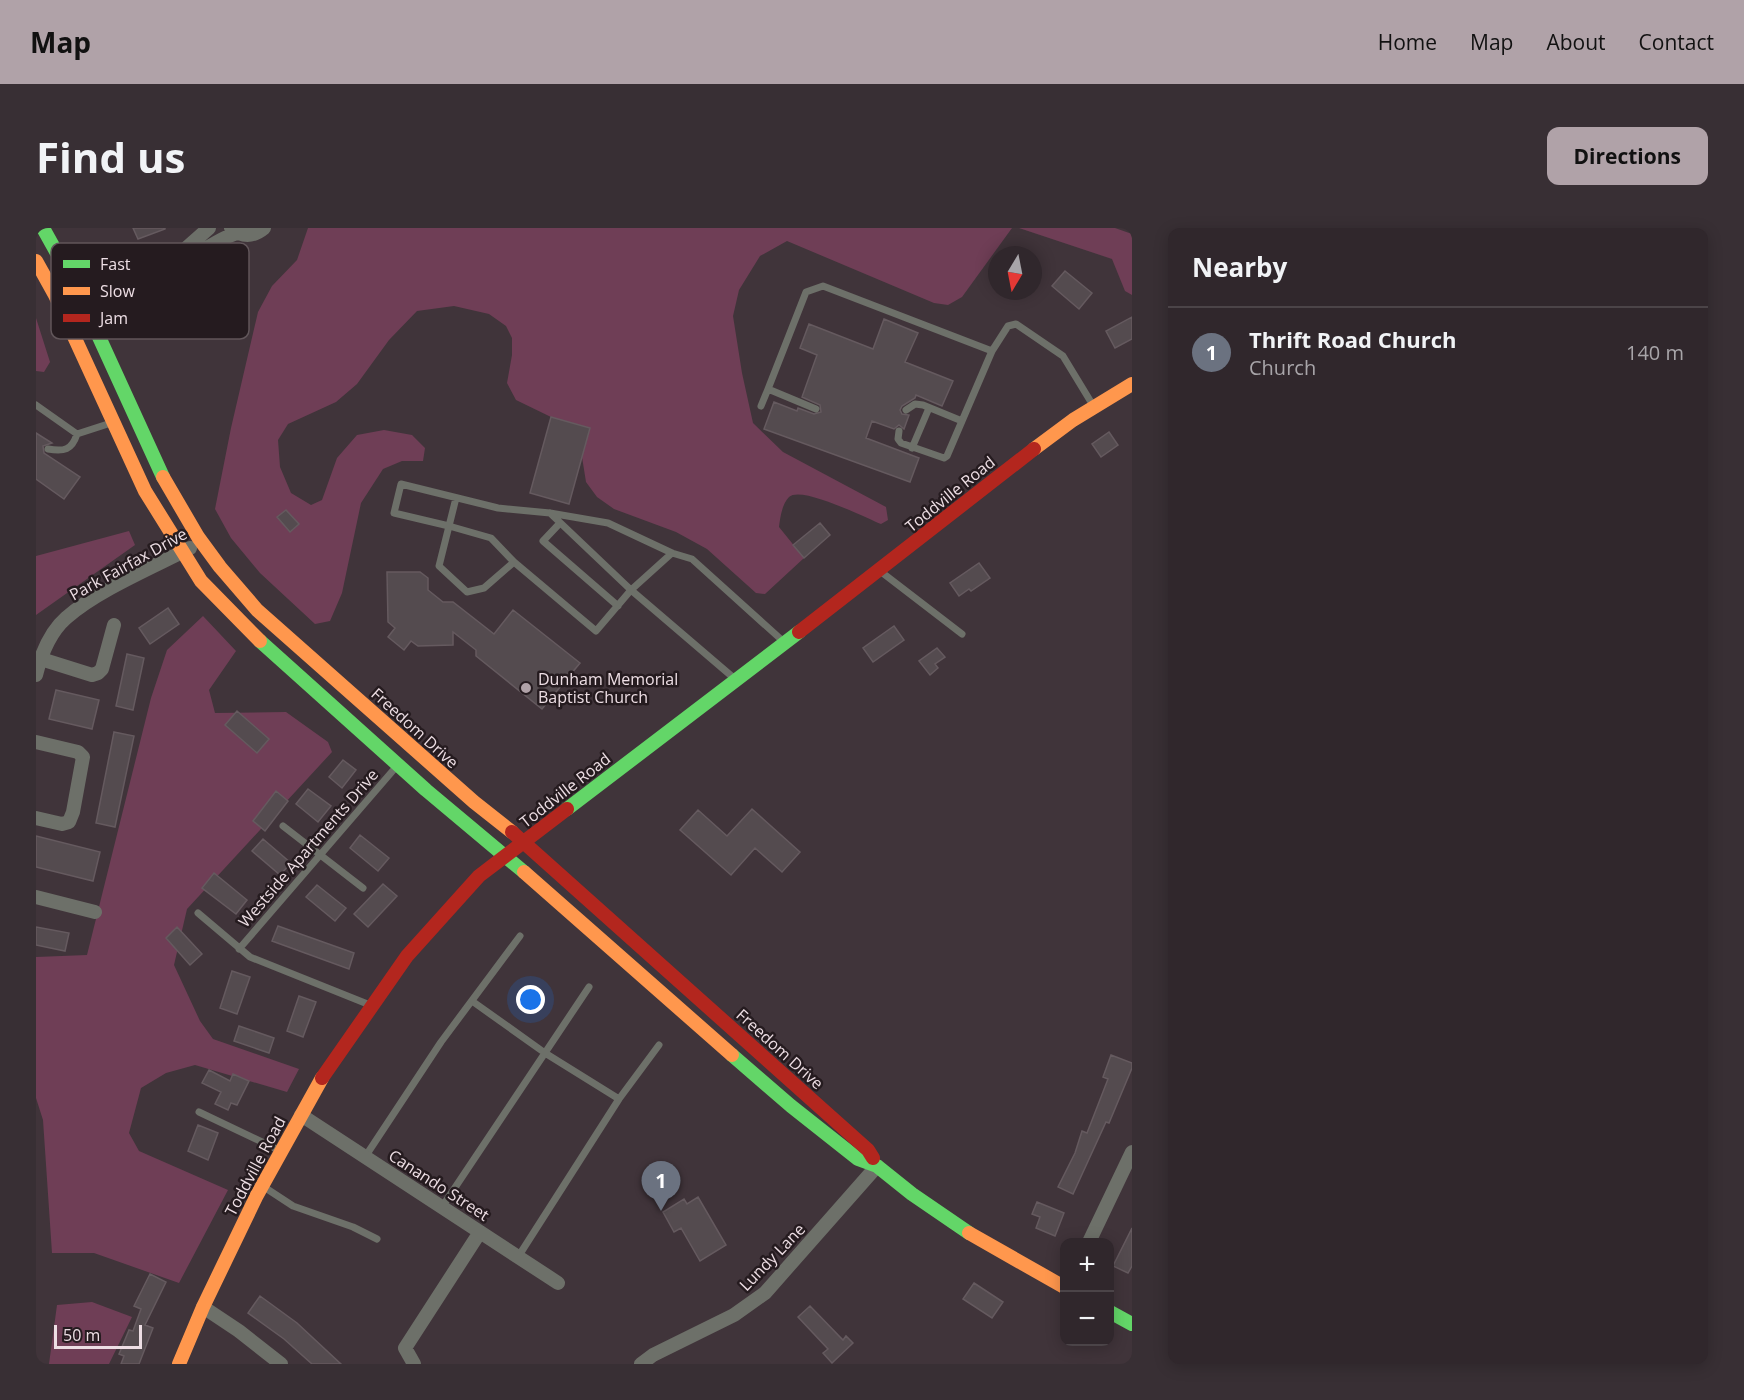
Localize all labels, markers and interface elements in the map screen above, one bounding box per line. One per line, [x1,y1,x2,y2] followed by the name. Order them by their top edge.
[30,23,91,61] text: Map
[1378,28,1437,56] text: Home
[1470,28,1513,56] text: Map
[1546,28,1606,56] text: About
[1639,28,1714,56] text: Contact
[1547,127,1708,185] button: Directions
[36,128,185,185] text: Find us
[51,243,249,339] legend
[988,246,1042,300] north arrow
[1192,249,1287,285] text: Nearby
[100,253,131,275] text: Fast
[100,280,135,302] text: Slow
[98,307,128,329] text: Jam
[1249,324,1456,354] text: Thrift Road Church
[1206,339,1217,366] text: 1
[1626,339,1684,366] text: 140 m
[1249,354,1316,381] text: Church
[901,451,999,537] street label: Toddville Road
[65,523,191,605] street label: Park Fairfax Drive
[538,668,678,708] place label: Dunham Memorial Baptist Church
[519,681,533,695] marker: Dunham Memorial Baptist Church
[367,683,463,773] street label: Freedom Drive
[515,748,615,832] street label: Toddville Road
[233,764,383,932] street label: Westside Apartments Drive
[516,985,545,1014] your location
[732,1004,828,1094] street label: Freedom Drive
[220,1113,290,1219] street label: Toddville Road
[384,1144,494,1226] street label: Canando Street
[642,1162,680,1211] pin: 1
[734,1218,810,1296] street label: Lundy Lane
[1060,1238,1114,1346] map controls
[1060,1238,1114,1292] button: +
[1060,1292,1114,1346] button: −
[54,1322,142,1350] scale bar
[63,1324,100,1346] text: 50 m

